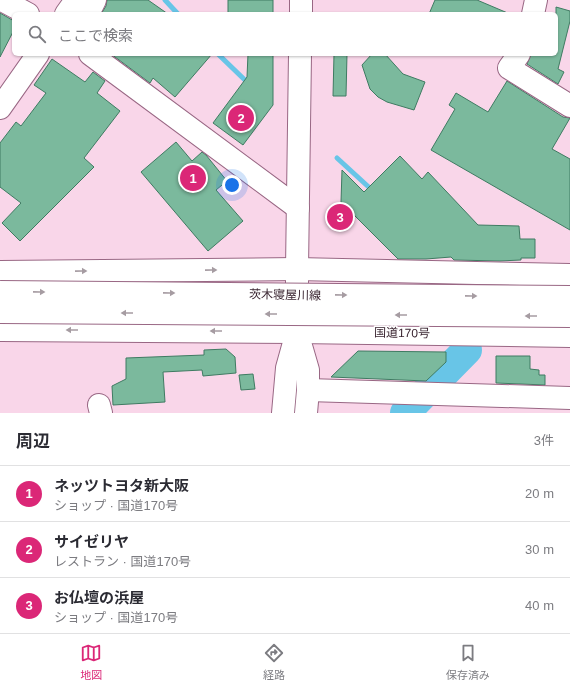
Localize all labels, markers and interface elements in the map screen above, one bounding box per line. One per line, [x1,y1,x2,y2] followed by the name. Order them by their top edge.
[12,12,558,56] search box
[26,23,48,45] icon: search
[58,27,133,44] text: ここで検索
[228,103,254,133] pin: 2
[180,163,206,193] pin: 1
[222,175,242,195] your location
[327,202,353,232] pin: 3
[205,267,218,273] one-way arrow
[75,268,87,275] one-way arrow
[249,287,321,303] street label: 茨木寝屋川線
[33,289,46,295] one-way arrow
[163,290,176,296] one-way arrow
[335,292,348,298] one-way arrow
[465,293,477,300] one-way arrow
[120,310,133,316] one-way arrow
[264,311,277,317] one-way arrow
[394,312,407,318] one-way arrow
[524,313,537,319] one-way arrow
[374,326,430,340] street label: 国道170号
[65,327,78,333] one-way arrow
[209,328,222,334] one-way arrow
[16,432,50,451] text: 周辺
[534,433,554,448] text: 3件
[54,477,189,494] text: ネッツトヨタ新大阪
[25,486,33,501] text: 1
[525,486,554,501] text: 20 m
[54,498,178,513] text: ショップ · 国道170号
[54,533,129,550] text: サイゼリヤ
[25,542,33,557] text: 2
[525,542,554,557] text: 30 m
[54,554,191,569] text: レストラン · 国道170号
[54,589,144,606] text: お仏壇の浜屋
[25,598,33,613] text: 3
[525,598,554,613] text: 40 m
[54,610,178,625] text: ショップ · 国道170号
[80,642,102,682] tab: 地図
[263,642,285,682] tab: 経路
[446,642,490,682] tab: 保存済み

